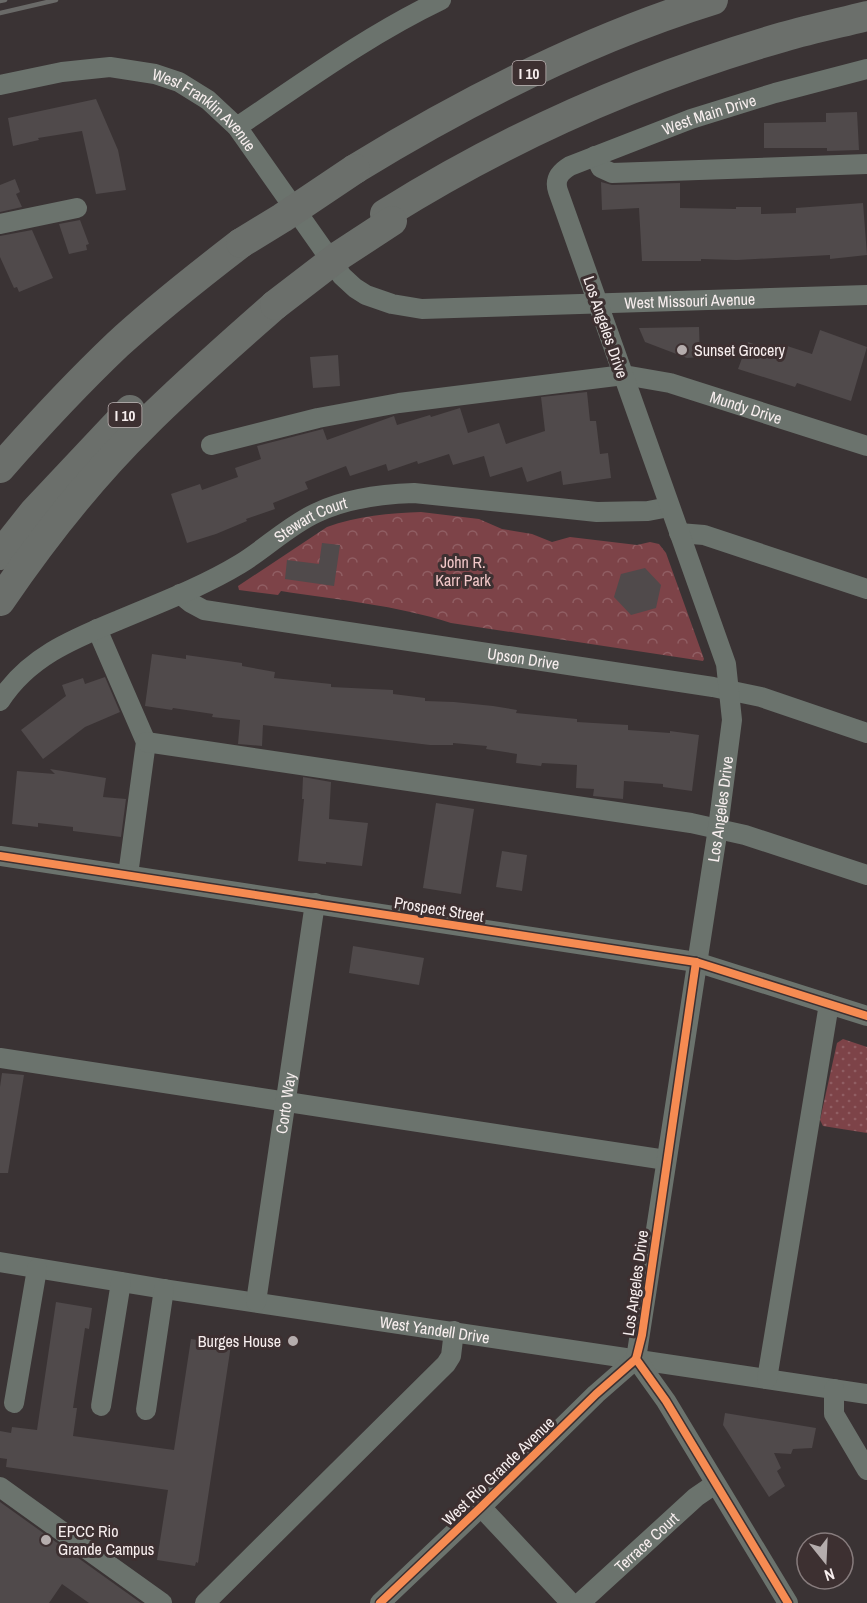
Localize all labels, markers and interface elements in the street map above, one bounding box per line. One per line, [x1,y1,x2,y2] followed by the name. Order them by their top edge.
[512,61,546,85] road number: I 10
[149,63,261,155] street label: West Franklin Avenue
[659,89,759,140] street label: West Main Drive
[578,273,634,381] street label: Los Angeles Drive
[624,288,755,314] street label: West Missouri Avenue
[694,339,786,361] place label: Sunset Grocery
[675,343,689,357] marker: Sunset Grocery
[707,386,785,429] street label: Mundy Drive
[108,403,142,427] road number: I 10
[269,491,350,547] street label: Stewart Court
[435,551,491,591] park label: John R. Karr Park
[486,642,561,675] street label: Upson Drive
[702,755,738,863] street label: Los Angeles Drive
[393,891,486,927] street label: Prospect Street
[270,1071,301,1135] street label: Corto Way
[617,1229,653,1337] street label: Los Angeles Drive
[378,1310,491,1349] street label: West Yandell Drive
[198,1330,281,1352] place label: Burges House
[286,1334,300,1348] marker: Burges House
[437,1412,559,1530] street label: West Rio Grande Avenue
[610,1507,683,1577] street label: Terrace Court
[58,1520,154,1560] place label: EPCC Rio Grande Campus
[795,1531,855,1591] north arrow
[39,1533,53,1547] marker: EPCC Rio Grande Campus
[822,1563,838,1587] text: N

